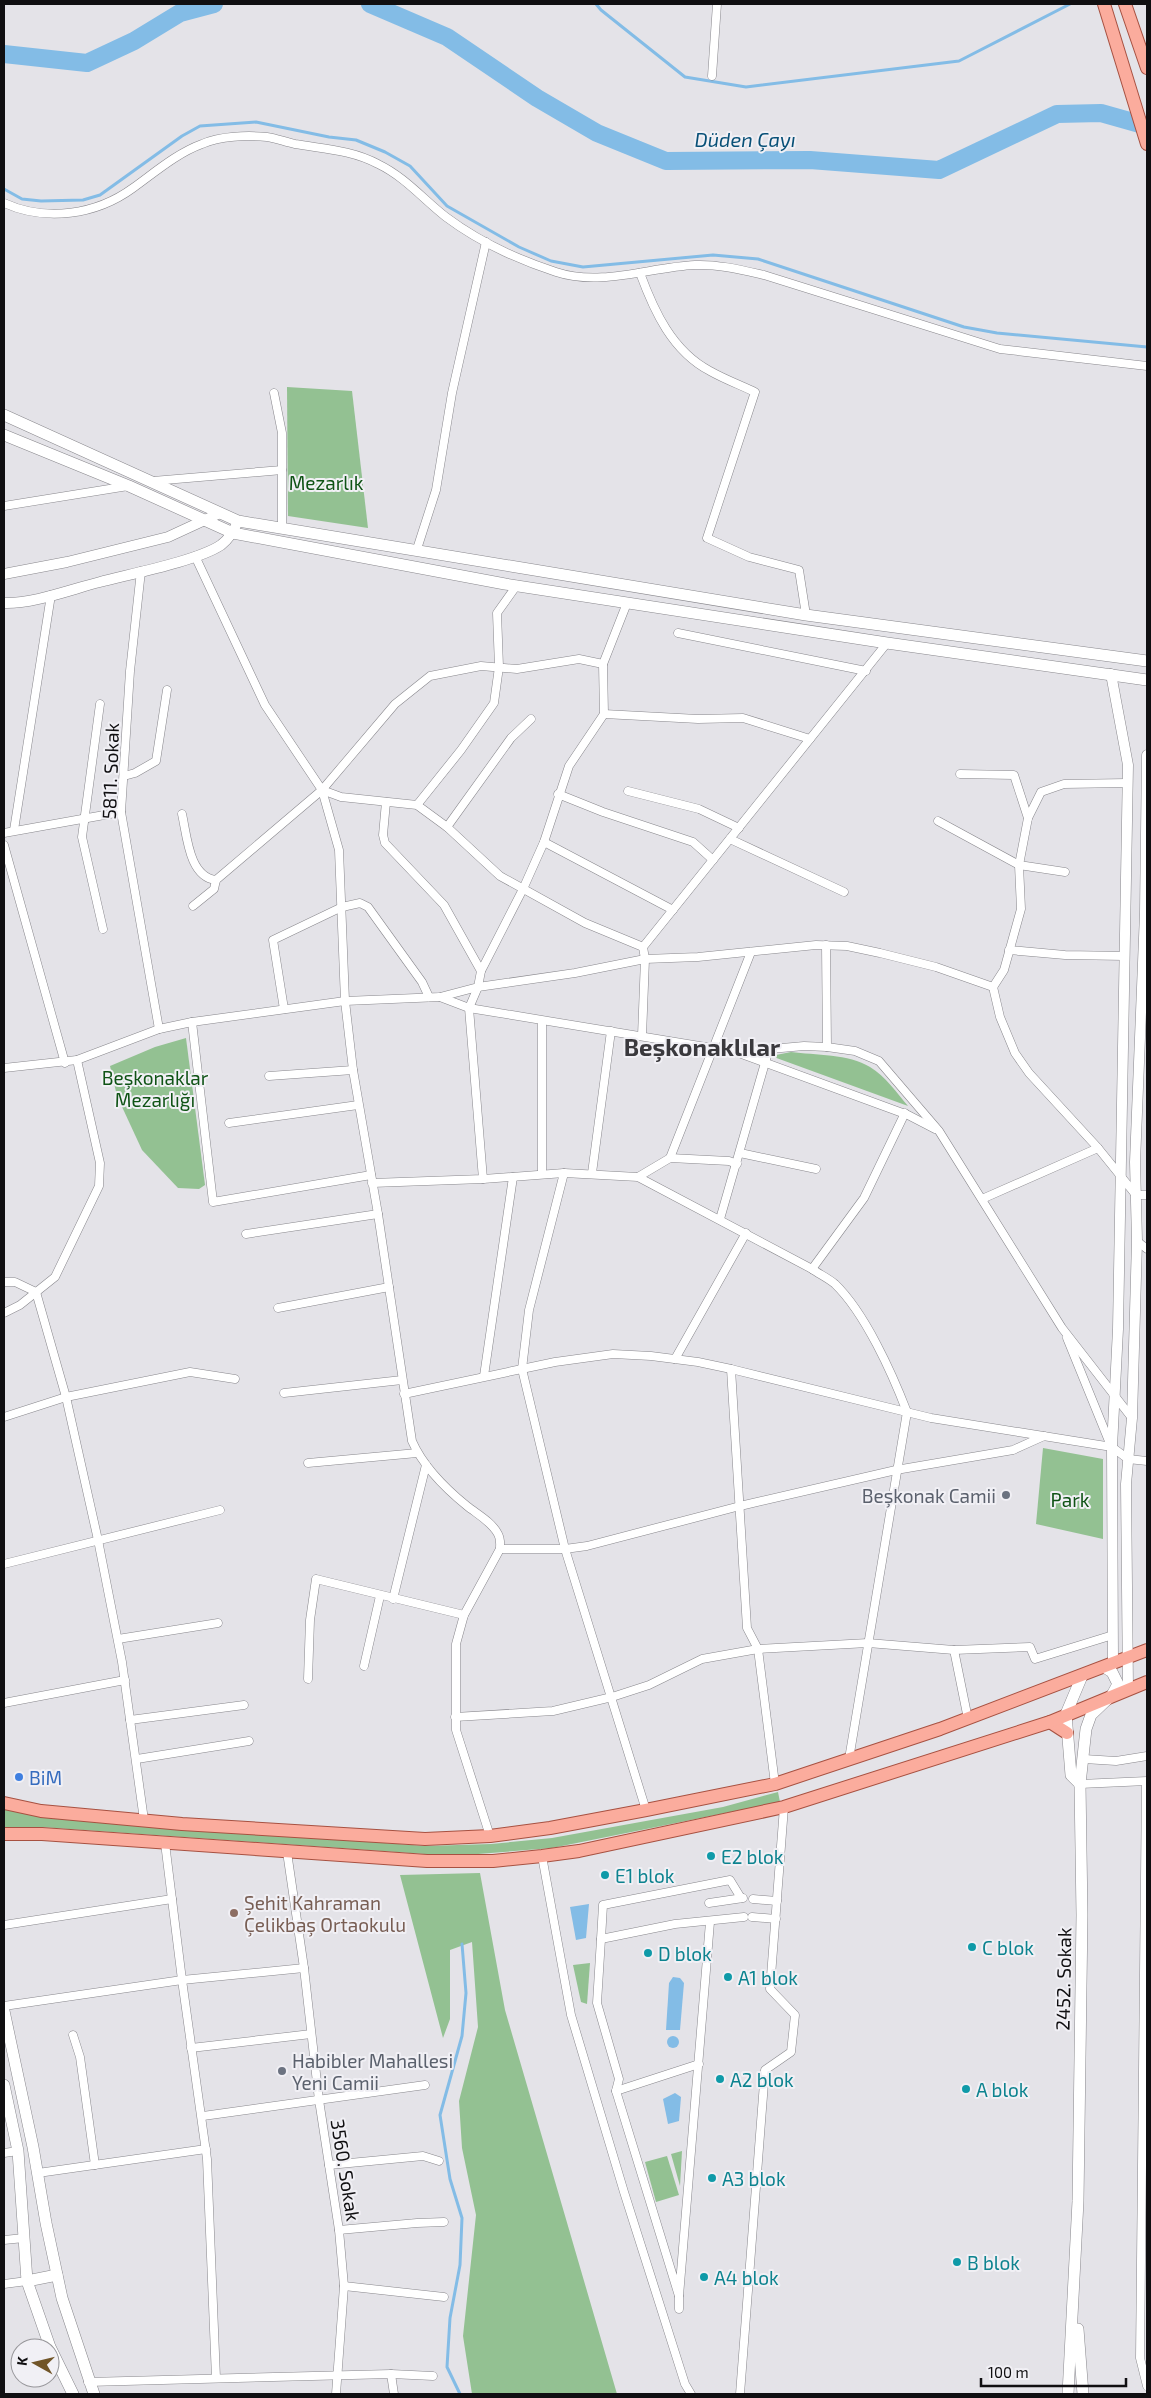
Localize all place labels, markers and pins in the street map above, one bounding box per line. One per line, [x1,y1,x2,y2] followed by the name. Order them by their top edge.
[862,1484,996,1508] place label: Beşkonak Camii
[1000,1489,1012,1501] marker: Beşkonak Camii
[29,1766,62,1789] place label: BiM
[13,1771,25,1783] marker: BiM
[721,1845,784,1868] place label: E2 blok
[705,1850,717,1862] marker: E2 blok
[615,1864,675,1887] place label: E1 blok
[599,1869,611,1881] marker: E1 blok
[244,1891,406,1937] place label: Şehit Kahraman Çelikbaş Ortaokulu
[228,1907,240,1919] marker: Şehit Kahraman Çelikbaş Ortaokulu
[982,1936,1034,1959] place label: C blok
[966,1941,978,1953] marker: C blok
[658,1942,712,1965] place label: D blok
[642,1947,654,1959] marker: D blok
[738,1966,798,1989] place label: A1 blok
[722,1971,734,1983] marker: A1 blok
[292,2049,453,2094] place label: Habibler Mahallesi Yeni Camii
[276,2065,288,2077] marker: Habibler Mahallesi Yeni Camii
[730,2068,794,2091] place label: A2 blok
[714,2073,726,2085] marker: A2 blok
[976,2078,1029,2101] place label: A blok
[960,2083,972,2095] marker: A blok
[722,2167,786,2190] place label: A3 blok
[706,2172,718,2184] marker: A3 blok
[967,2251,1020,2274] place label: B blok
[951,2256,963,2268] marker: B blok
[714,2266,779,2289] place label: A4 blok
[698,2271,710,2283] marker: A4 blok

